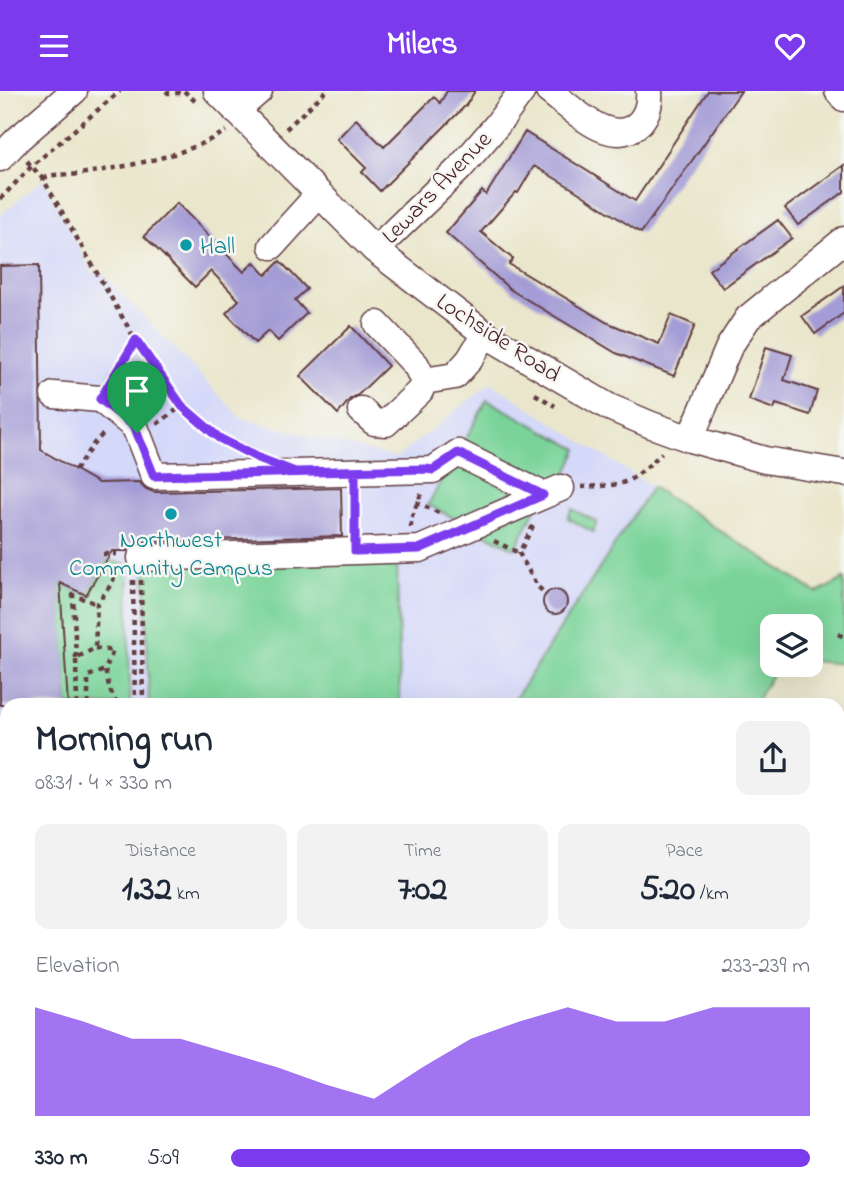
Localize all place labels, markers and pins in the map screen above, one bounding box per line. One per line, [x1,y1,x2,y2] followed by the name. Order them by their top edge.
[200,230,235,265] place label: Hall
[178,237,194,253] marker: Hall
[107,361,167,433] pin
[163,506,179,522] marker: Northwest Community Campus
[69,524,273,588] place label: Northwest Community Campus

